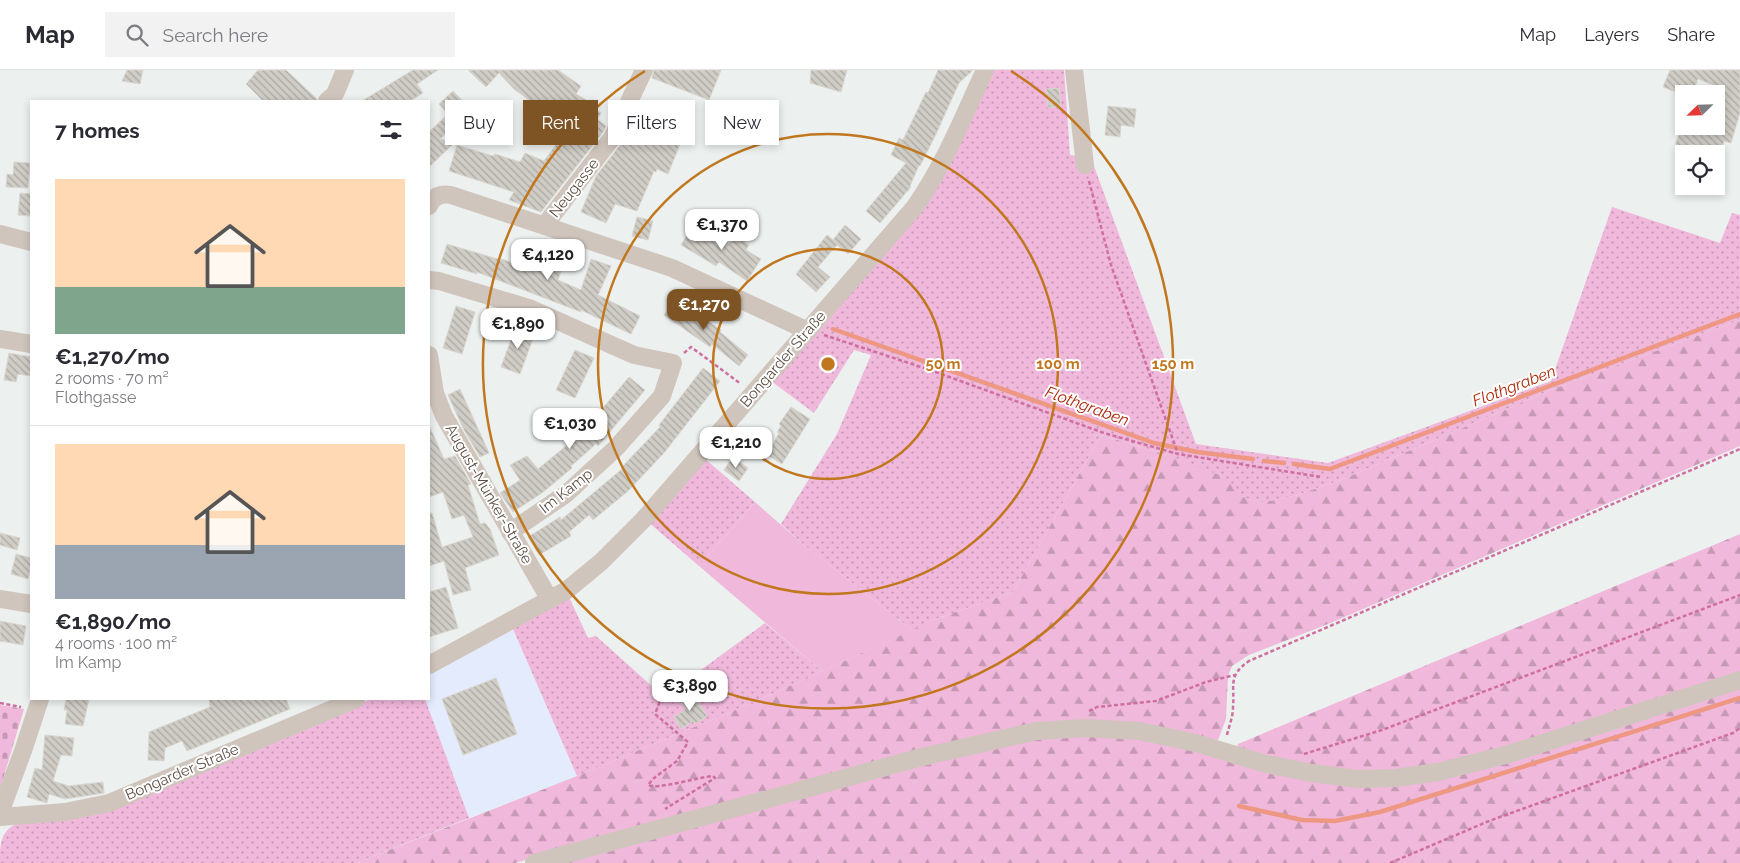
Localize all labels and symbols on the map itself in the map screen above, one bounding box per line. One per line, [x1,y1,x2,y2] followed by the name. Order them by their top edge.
[1675,85,1725,135] north arrow
[545,155,603,221] street label: Neugasse
[681,208,763,251] pin: €1,370
[507,238,589,281] pin: €4,120
[663,288,745,331] pin: €1,270
[736,307,830,411] street label: Bongarder Straße
[477,308,559,350] pin: €1,890
[819,355,837,373] centre of rings
[925,355,961,373] text: 50 m
[1036,355,1080,373] text: 100 m
[1152,355,1194,373] text: 150 m
[1470,361,1558,411] water label: Flothgraben
[1043,382,1132,430] water label: Flothgraben
[529,408,611,450] pin: €1,030
[442,421,536,567] street label: August-Münker-Straße
[695,426,777,469] pin: €1,210
[536,465,596,517] street label: Im Kamp
[649,670,731,712] pin: €3,890
[123,740,242,804] street label: Bongarder Straße

